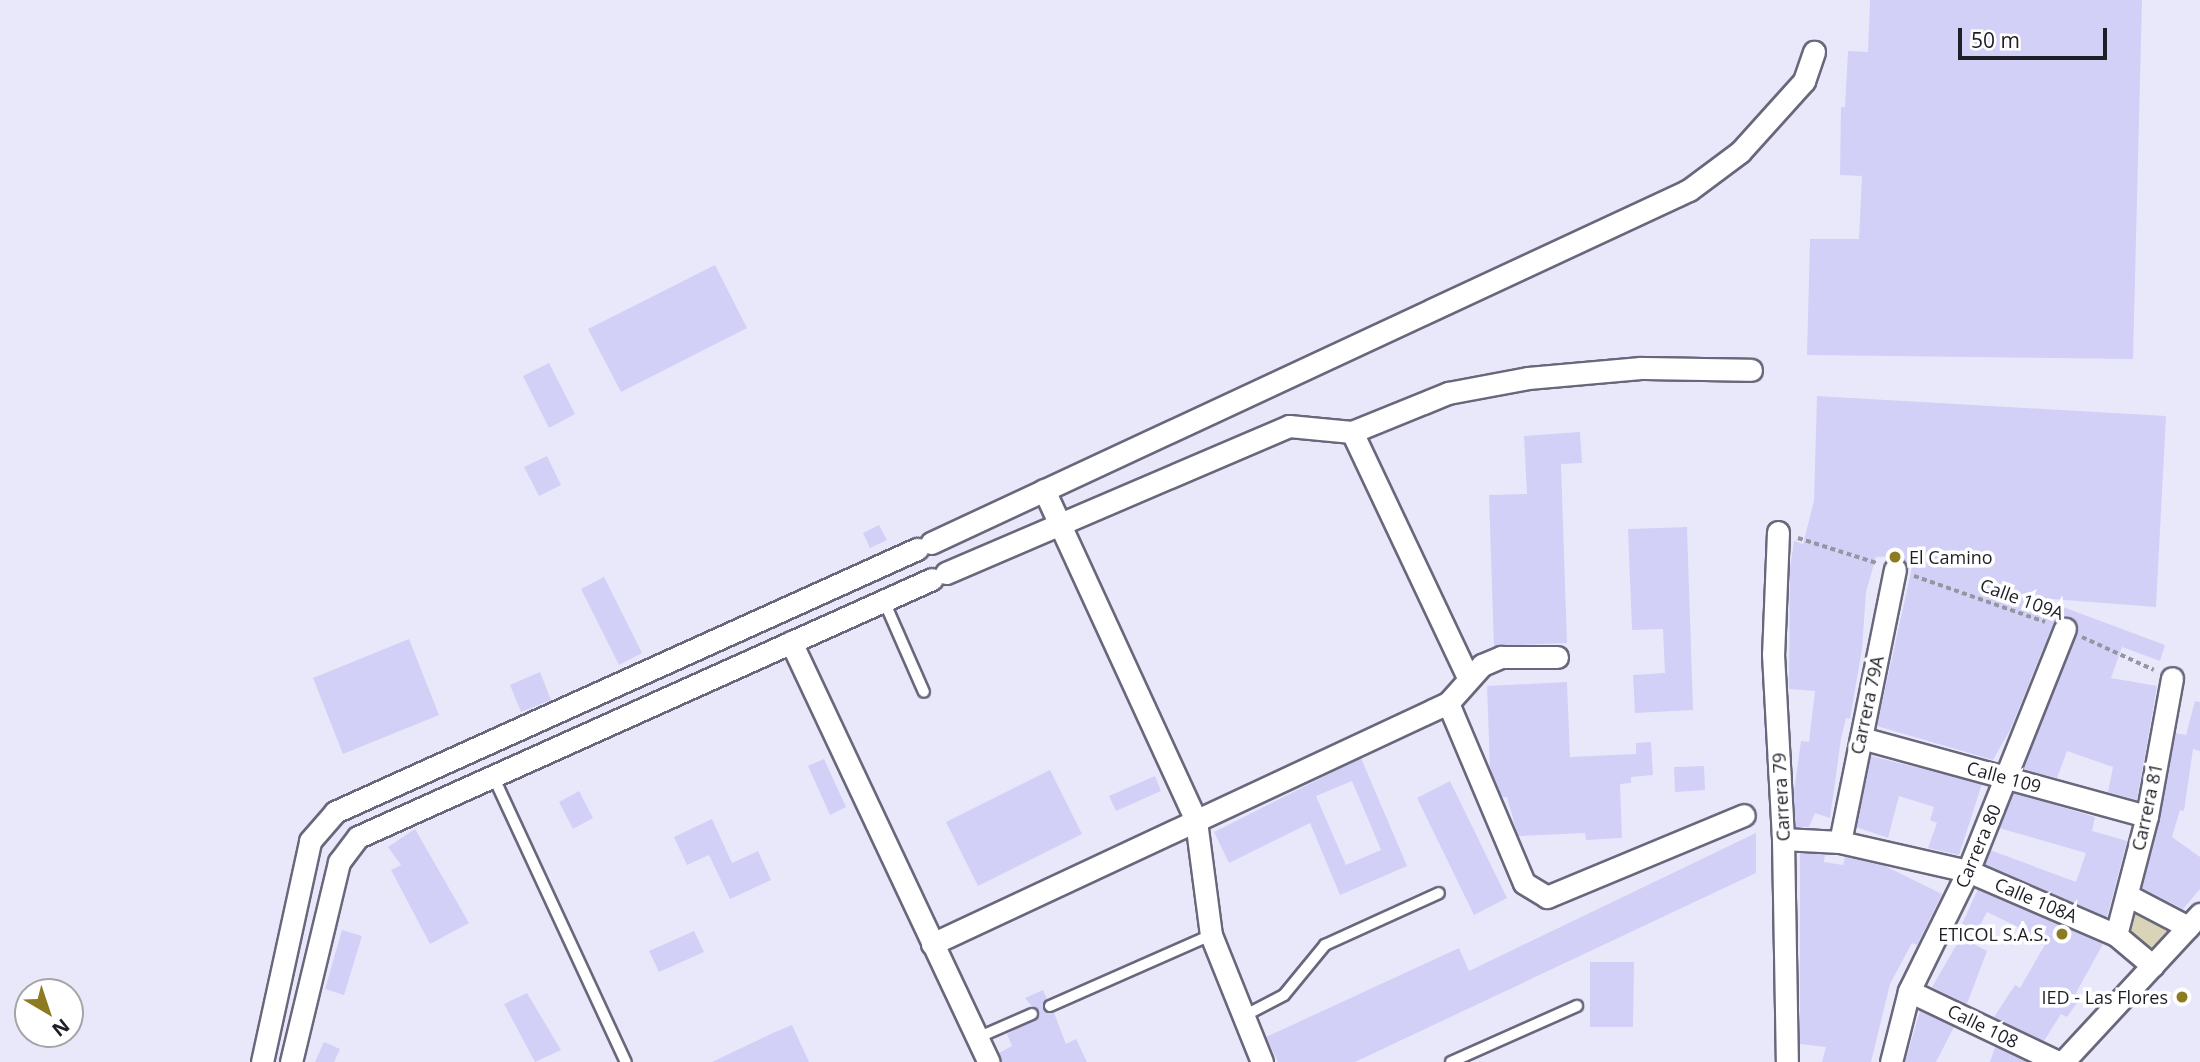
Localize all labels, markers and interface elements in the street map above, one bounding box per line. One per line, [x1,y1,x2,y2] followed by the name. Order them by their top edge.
[1962,14,2111,58] scale bar
[1971,26,2020,54] text: 50 m
[1909,546,1993,568] place label: El Camino
[1887,549,1903,565] marker: El Camino
[1977,574,2067,624] street label: Calle 109A
[1846,654,1888,756] street label: Carrera 79A
[1768,752,1794,842] street label: Carrera 79
[1964,757,2044,797] street label: Calle 109
[2127,761,2167,853] street label: Carrera 81
[1951,801,2005,891] street label: Carrera 80
[1992,873,2080,927] street label: Calle 108A
[1938,923,2048,945] place label: ETICOL S.A.S.
[2054,926,2070,942] marker: ETICOL S.A.S.
[14,978,84,1048] north arrow
[2041,986,2168,1008] place label: IED - Las Flores
[2174,989,2190,1005] marker: IED - Las Flores
[1944,1000,2022,1052] street label: Calle 108
[47,1013,75,1043] text: N

